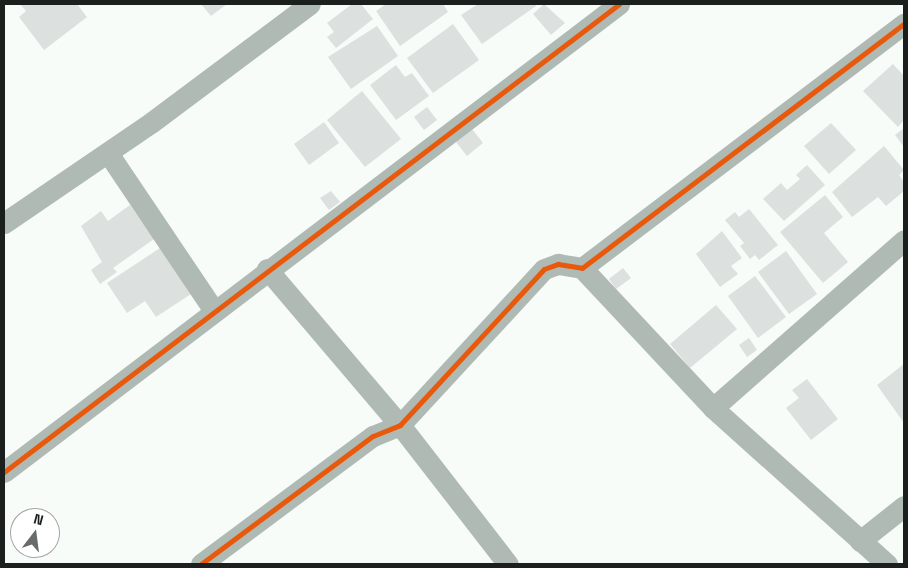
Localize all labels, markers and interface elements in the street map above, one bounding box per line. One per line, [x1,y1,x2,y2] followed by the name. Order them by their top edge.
[10,508,60,558] north arrow
[32,510,45,529] text: N

